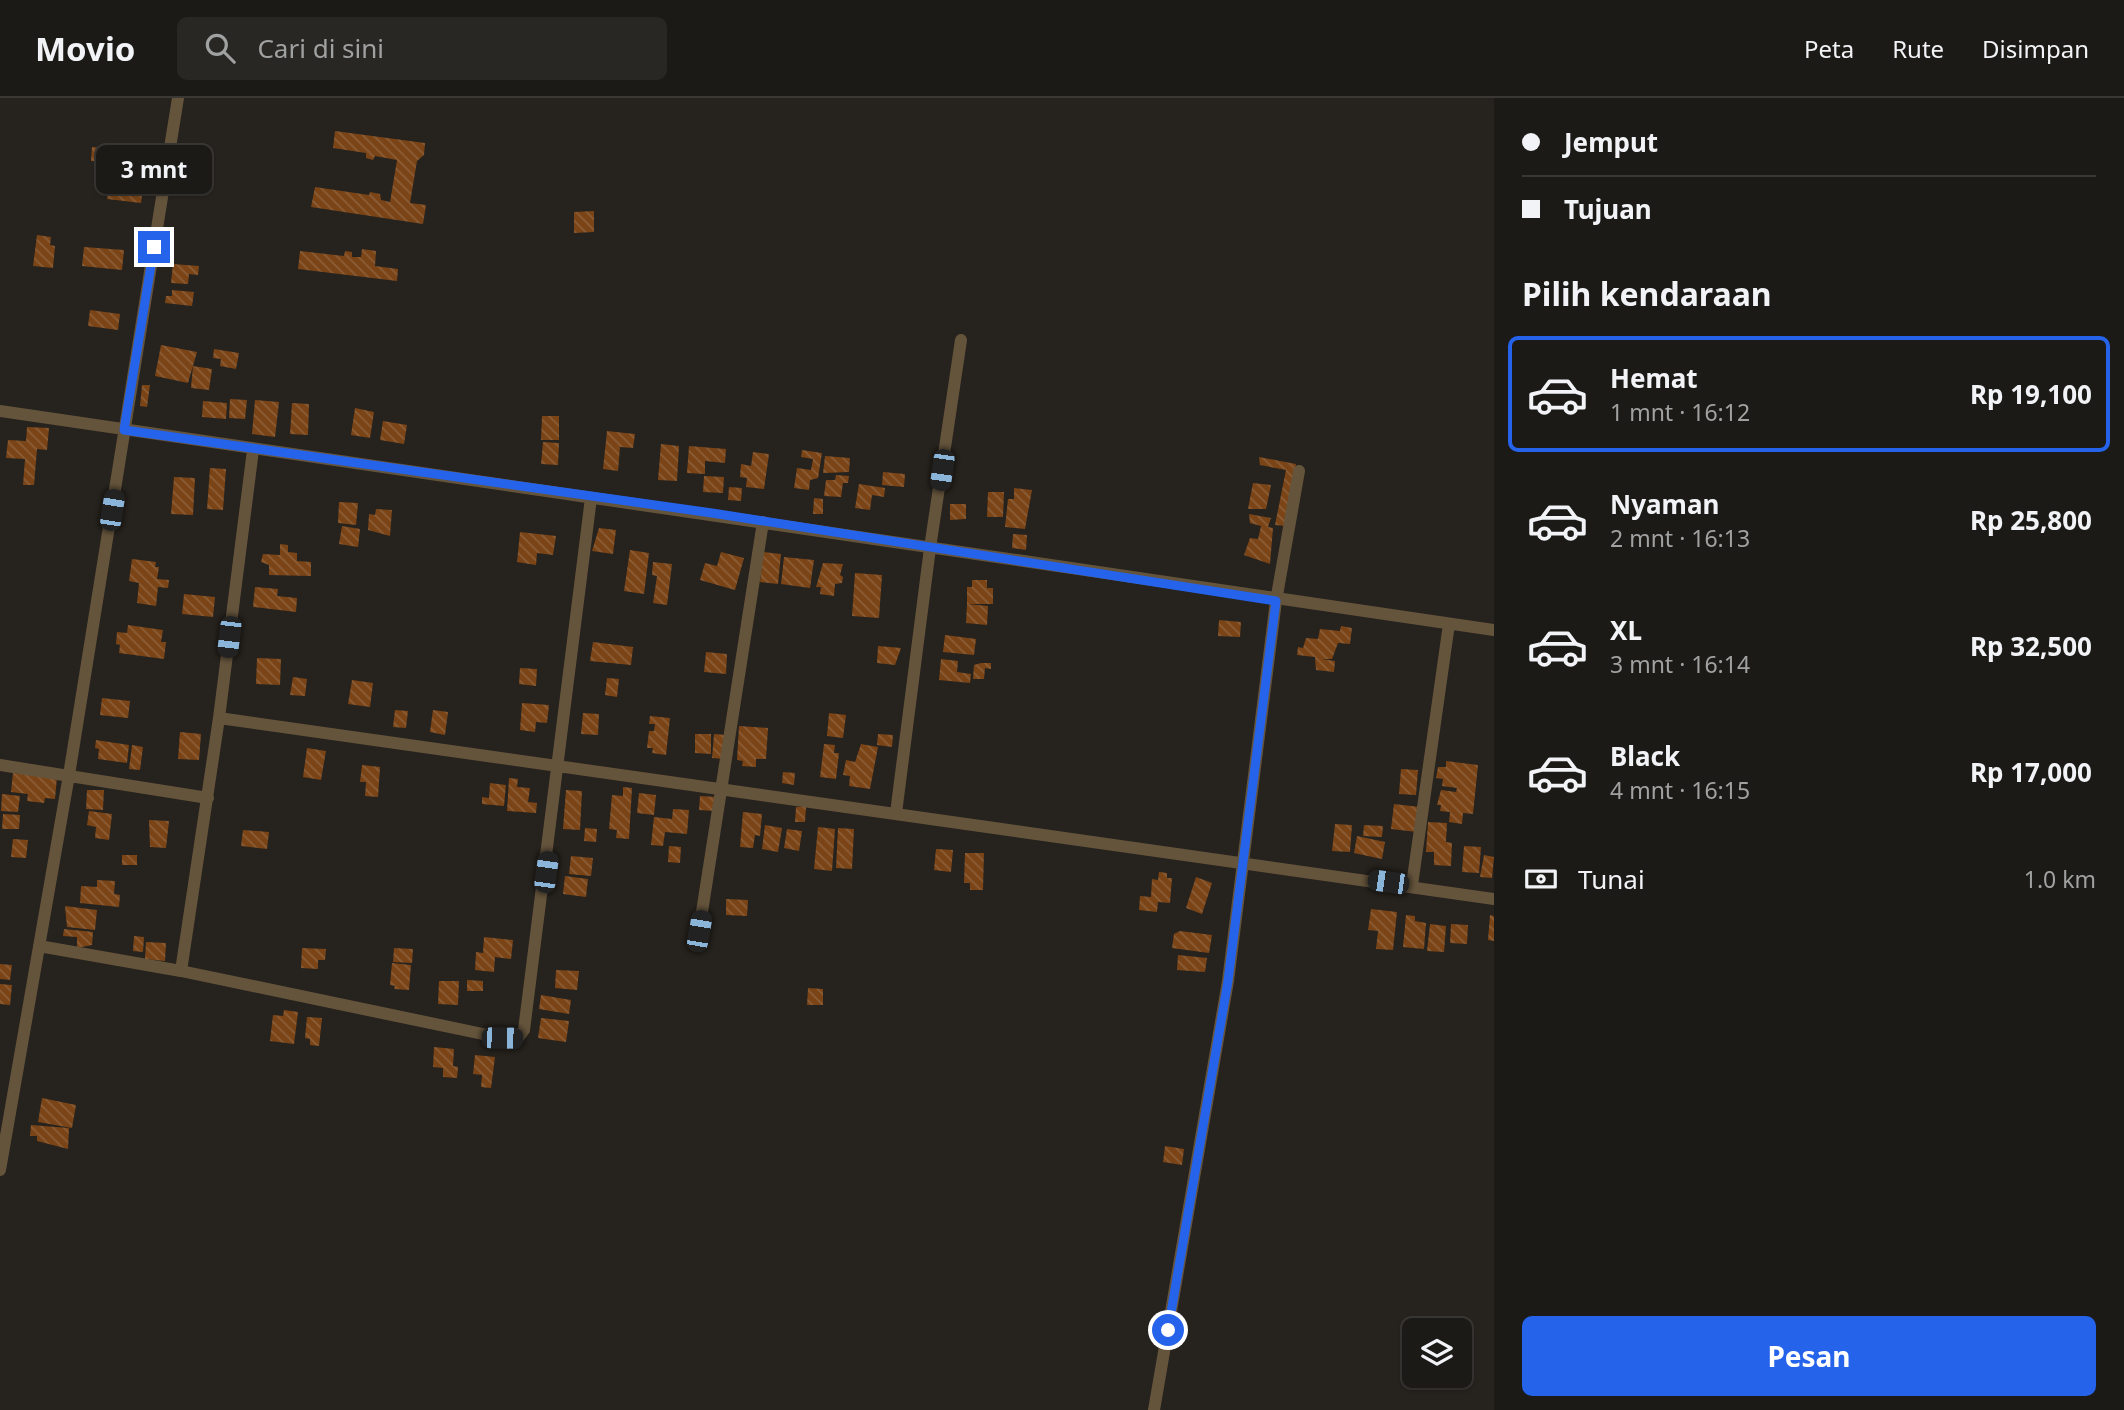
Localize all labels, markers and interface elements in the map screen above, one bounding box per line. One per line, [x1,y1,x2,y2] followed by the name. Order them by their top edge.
[177,17,667,80] search box
[35,26,135,71] text: Movio
[201,29,239,67] icon: search
[257,30,384,66] text: Cari di sini
[1804,32,1854,65] text: Peta
[1892,32,1944,65] text: Rute
[1982,32,2089,65] text: Disimpan
[1564,124,1658,160] text: Jemput
[96,145,212,194] callout: 3 mnt
[121,153,187,185] text: 3 mnt
[1564,191,1652,227] text: Tujuan
[138,231,170,263] route end
[1522,272,1772,315] text: Pilih kendaraan
[1610,360,1698,396] text: Hemat
[1526,363,1589,426] icon: car
[1970,376,2092,412] text: Rp 19,100
[1610,396,1750,428] text: 1 mnt · 16:12
[929,448,956,492] car
[1610,486,1719,522] text: Nyaman
[99,488,126,532] car
[1526,489,1589,552] icon: car
[1970,502,2092,538] text: Rp 25,800
[1610,522,1750,554] text: 2 mnt · 16:13
[1610,612,1642,648] text: XL
[217,615,242,659] car
[1526,615,1589,678] icon: car
[1970,628,2092,664] text: Rp 32,500
[1610,648,1750,680] text: 3 mnt · 16:14
[1610,738,1680,774] text: Black
[1526,741,1589,804] icon: car
[1970,754,2092,790] text: Rp 17,000
[1610,774,1750,806] text: 4 mnt · 16:15
[533,850,560,894] car
[1522,860,1560,898] icon: cash
[1578,861,1645,897] text: Tunai
[2024,863,2096,895] text: 1.0 km
[1366,869,1411,895] car
[686,908,713,954] car
[481,1027,524,1049] car
[1152,1314,1184,1346] route start
[1522,1316,2096,1396] button: Pesan
[1402,1318,1472,1388] map controls
[1402,1318,1472,1388] button: layers

